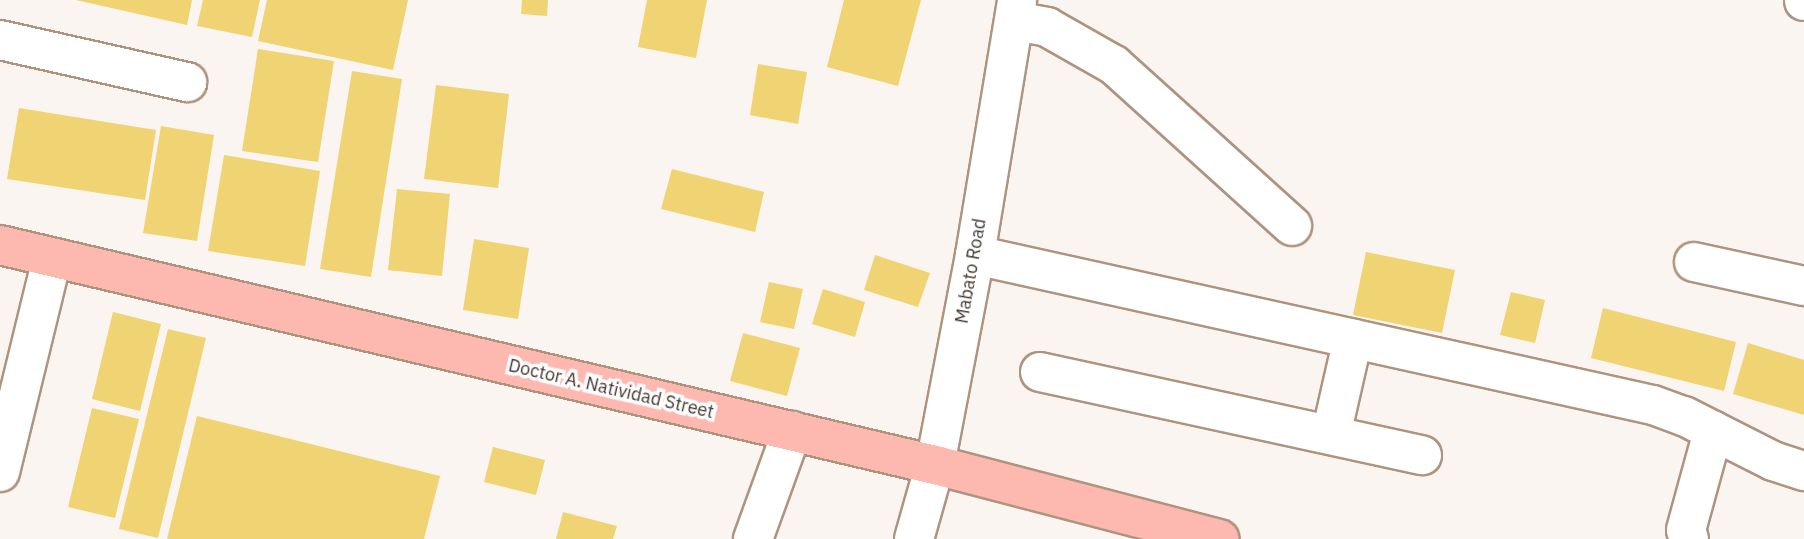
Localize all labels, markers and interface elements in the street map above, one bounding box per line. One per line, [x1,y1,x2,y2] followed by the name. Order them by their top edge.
[951,217,991,325] street label: Mabato Road
[506,355,716,423] street label: Doctor A. Natividad Street

